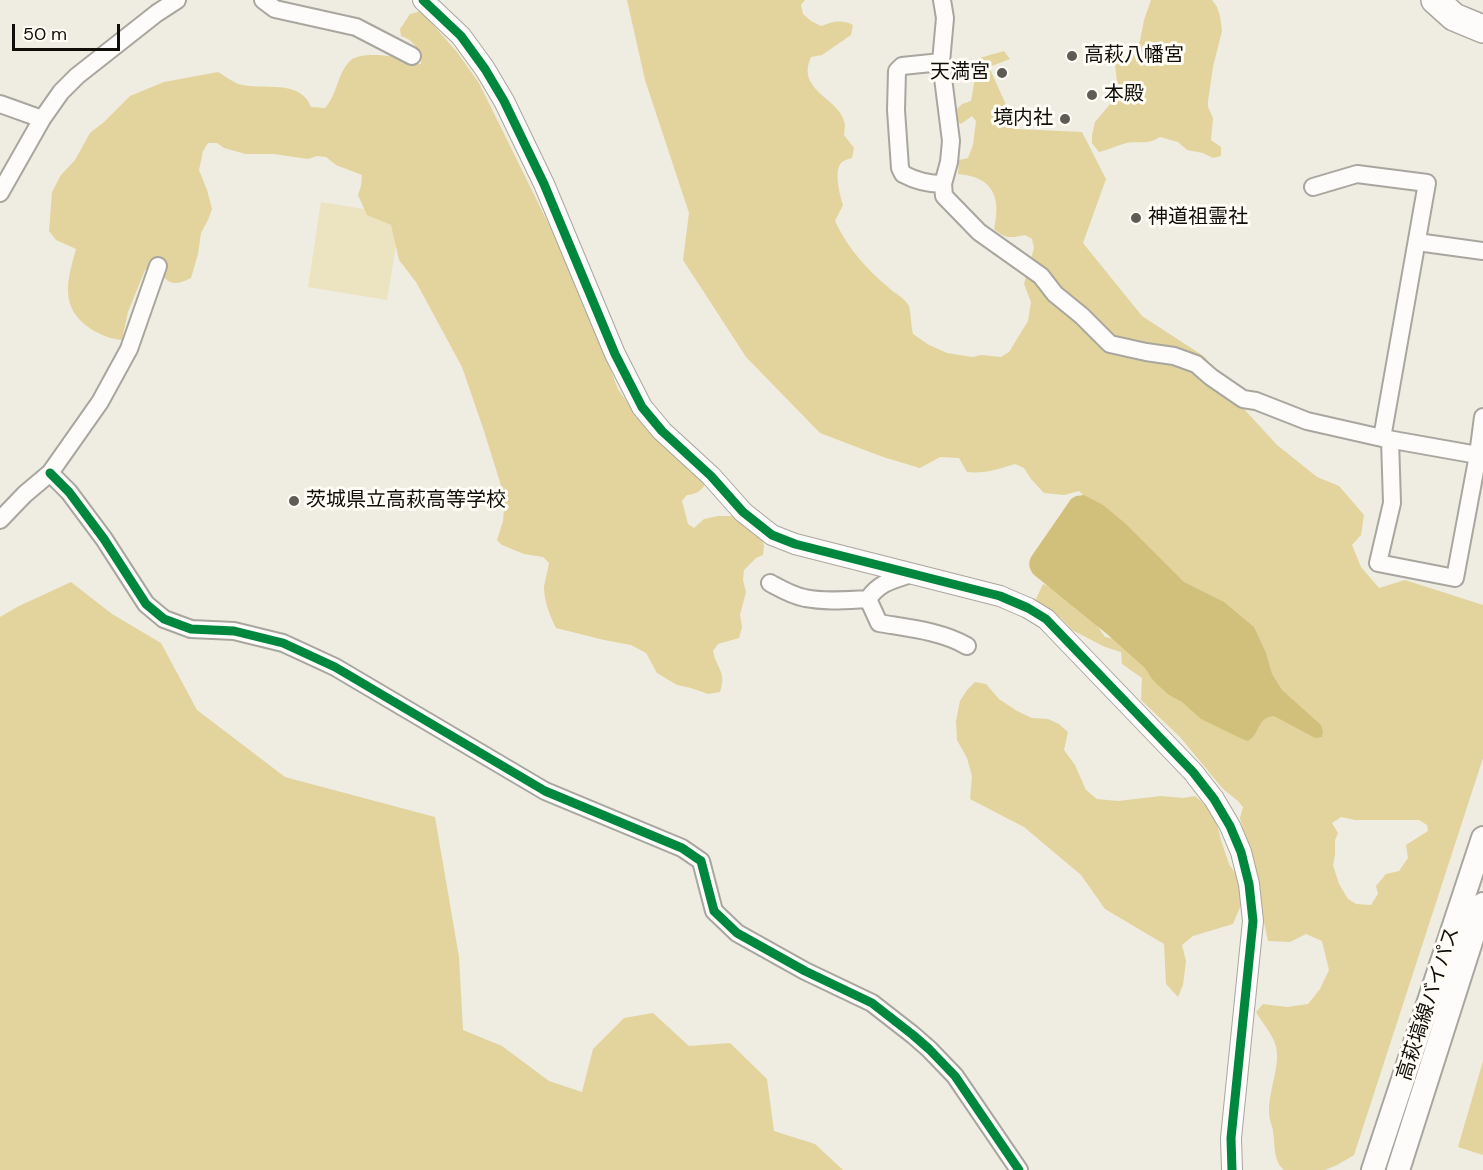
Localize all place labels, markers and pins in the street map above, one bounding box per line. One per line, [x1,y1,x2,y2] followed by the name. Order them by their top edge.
[1084,44,1184,68] place label: 高萩八幡宮
[1065,49,1079,63] marker: 高萩八幡宮
[930,61,990,85] place label: 天満宮
[995,66,1009,80] marker: 天満宮
[1104,83,1144,107] place label: 本殿
[1085,88,1099,102] marker: 本殿
[993,107,1053,131] place label: 境内社
[1058,112,1072,126] marker: 境内社
[1148,206,1248,230] place label: 神道祖霊社
[1129,211,1143,225] marker: 神道祖霊社
[306,489,506,513] place label: 茨城県立高萩高等学校
[287,494,301,508] marker: 茨城県立高萩高等学校

